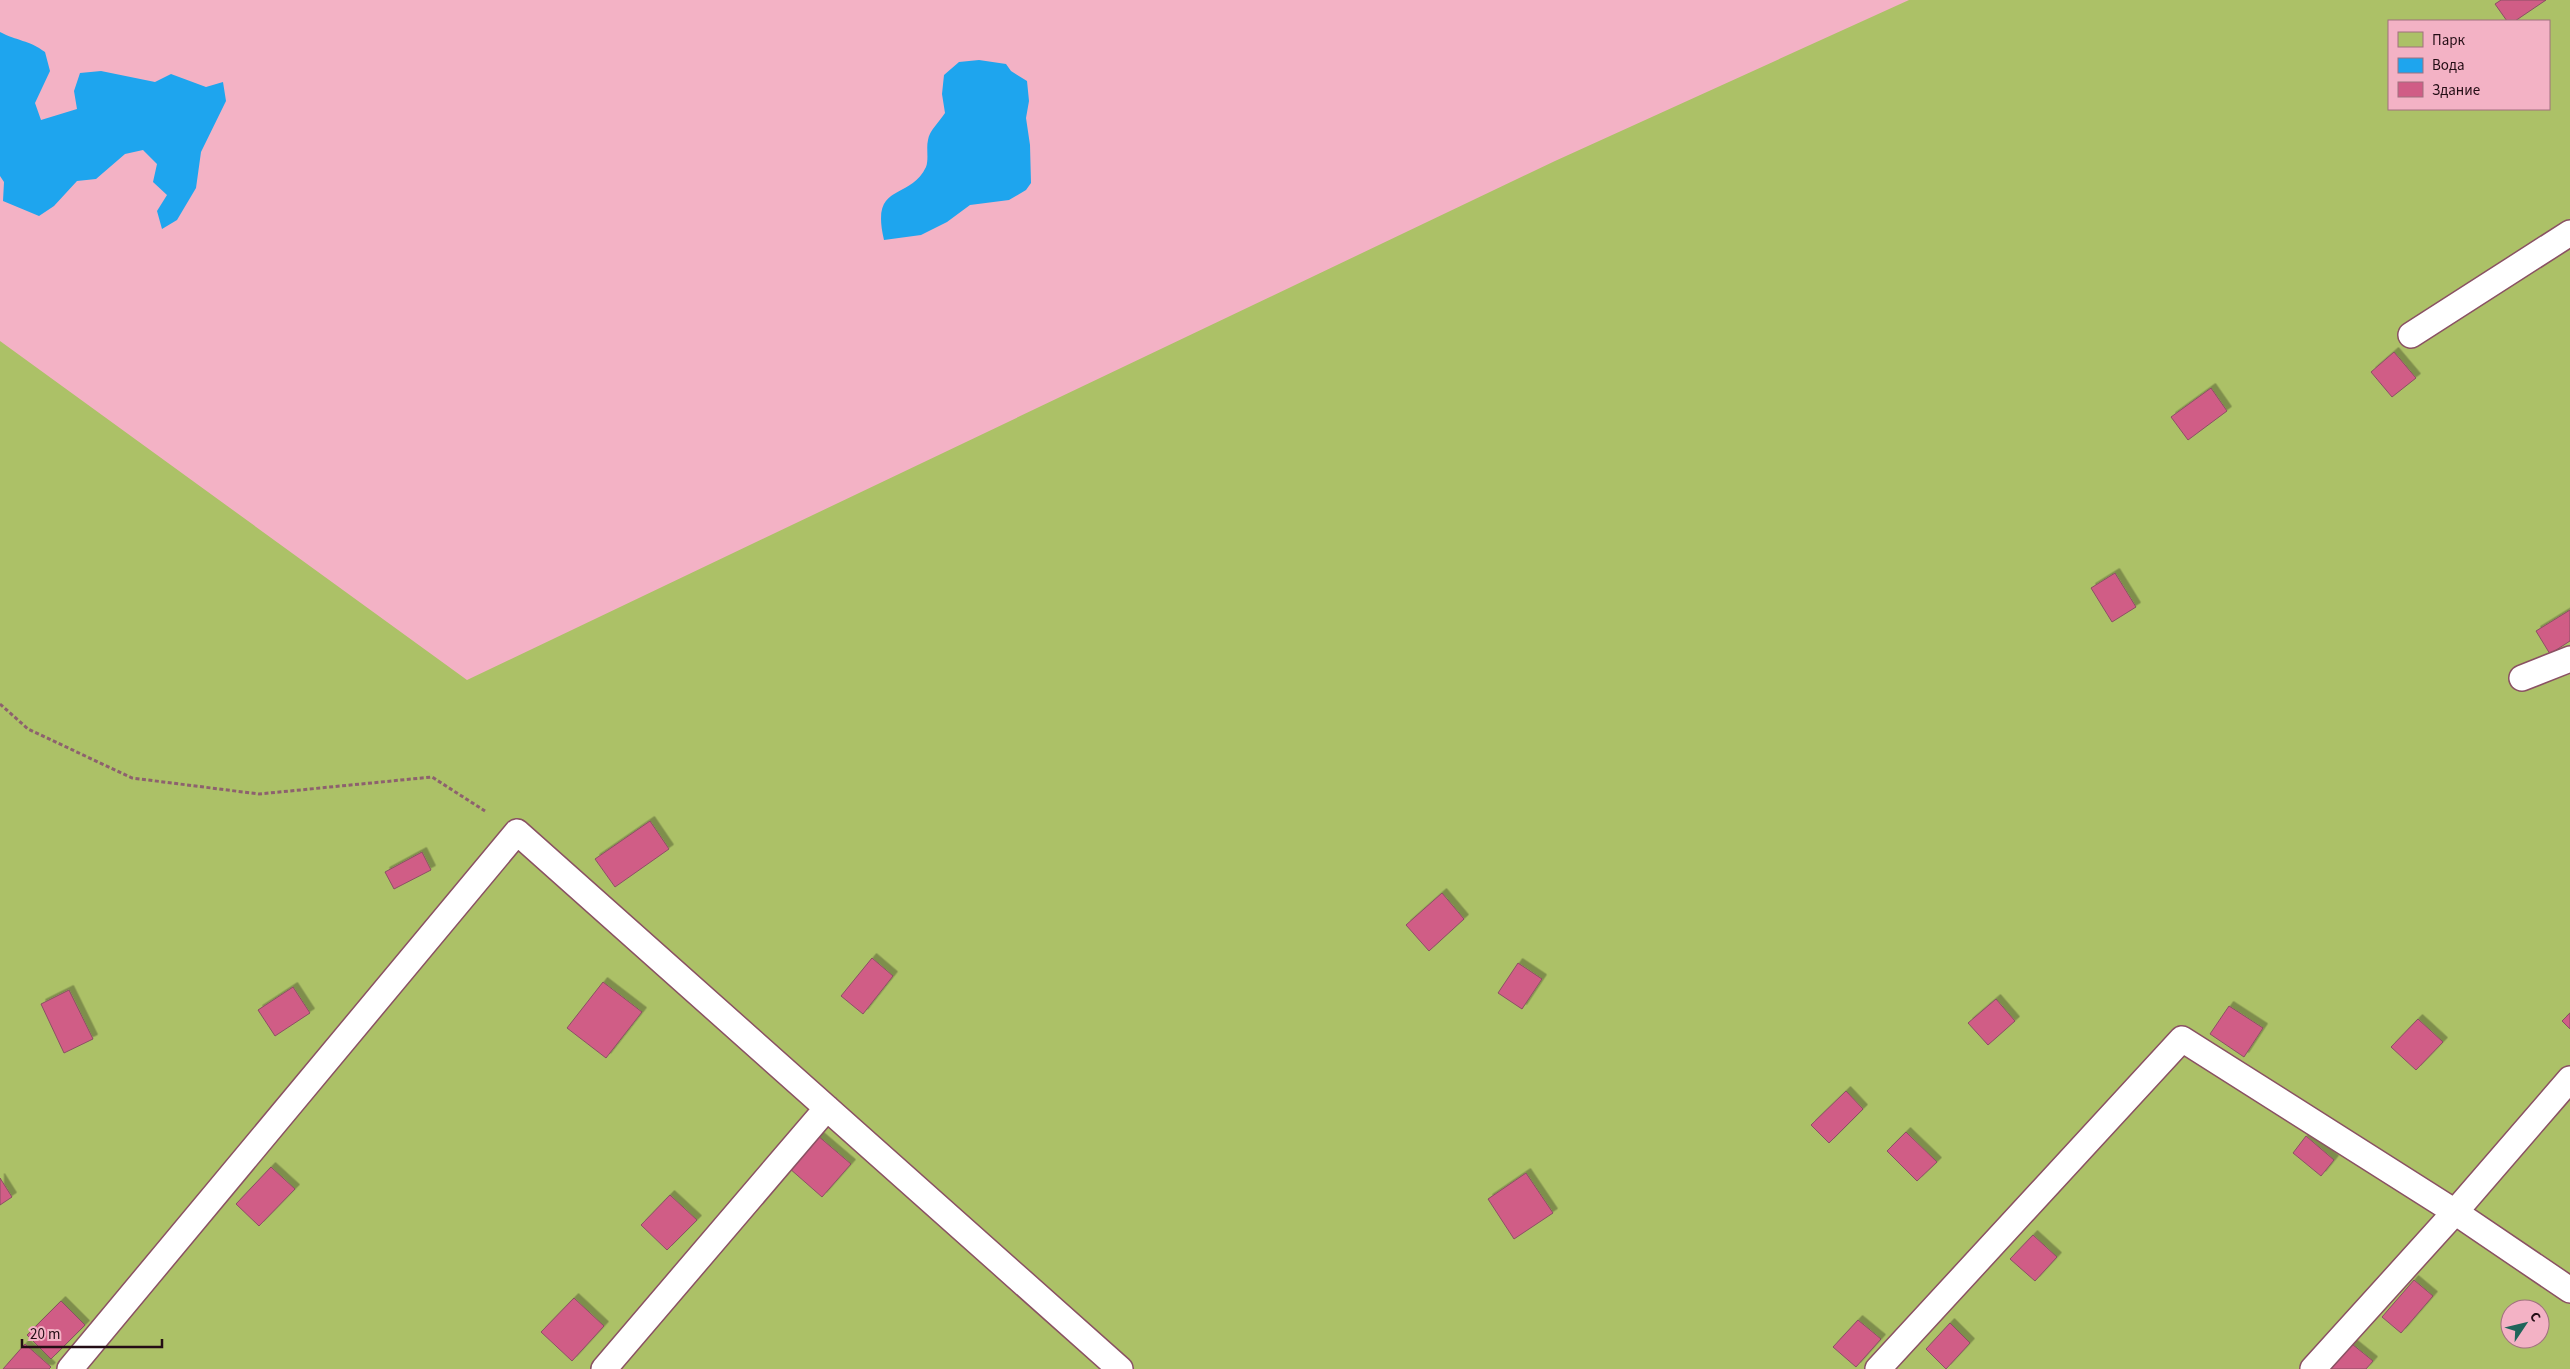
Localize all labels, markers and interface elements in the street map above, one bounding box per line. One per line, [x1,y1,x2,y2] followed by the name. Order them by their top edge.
[2388,20,2550,110] legend
[2432,30,2466,51] text: Парк
[2432,55,2465,76] text: Вода
[2432,80,2480,101] text: Здание
[2500,1299,2550,1349] north arrow
[2524,1308,2545,1326] text: С
[22,1316,162,1348] scale bar
[30,1324,60,1345] text: 20 m

